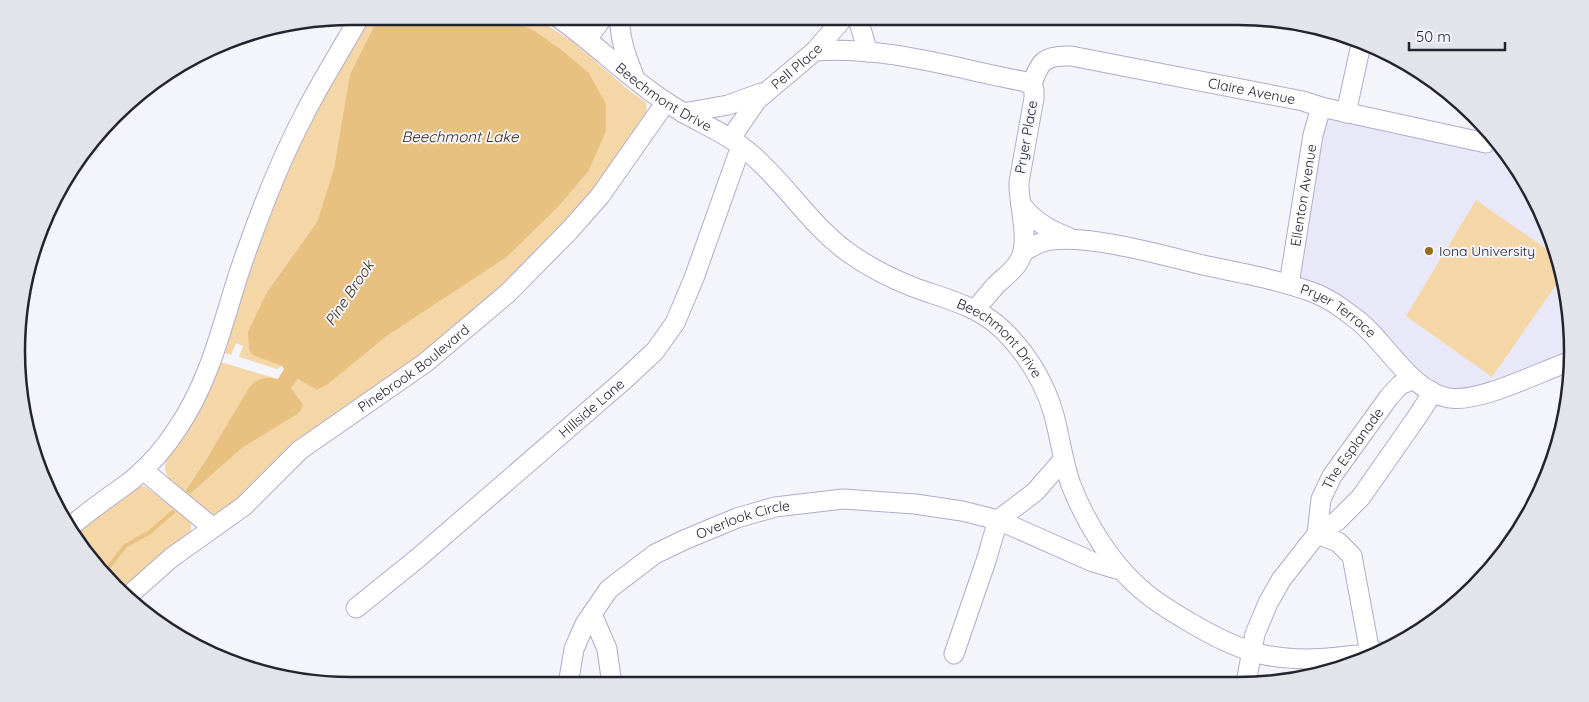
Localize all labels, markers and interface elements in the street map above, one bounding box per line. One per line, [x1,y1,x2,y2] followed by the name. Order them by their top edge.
[1409,20,1505,52] scale bar
[1416,27,1451,46] text: 50 m
[767,40,826,93] street label: Pell Place
[612,59,715,135] street label: Beechmont Drive
[1206,74,1297,108] street label: Claire Avenue
[1011,99,1041,175] street label: Pryer Place
[402,127,519,146] water label: Beechmont Lake
[1286,143,1320,248] street label: Ellenton Avenue
[1439,242,1535,260] place label: Iona University
[1423,245,1435,257] marker: Iona University
[320,255,379,329] water label: Pine Brook
[1298,280,1380,342] street label: Pryer Terrace
[954,294,1046,381] street label: Beechmont Drive
[354,320,473,416] street label: Pinebrook Boulevard
[555,375,628,441] street label: Hillside Lane
[1318,404,1387,492] street label: The Esplanade
[693,496,791,543] street label: Overlook Circle

